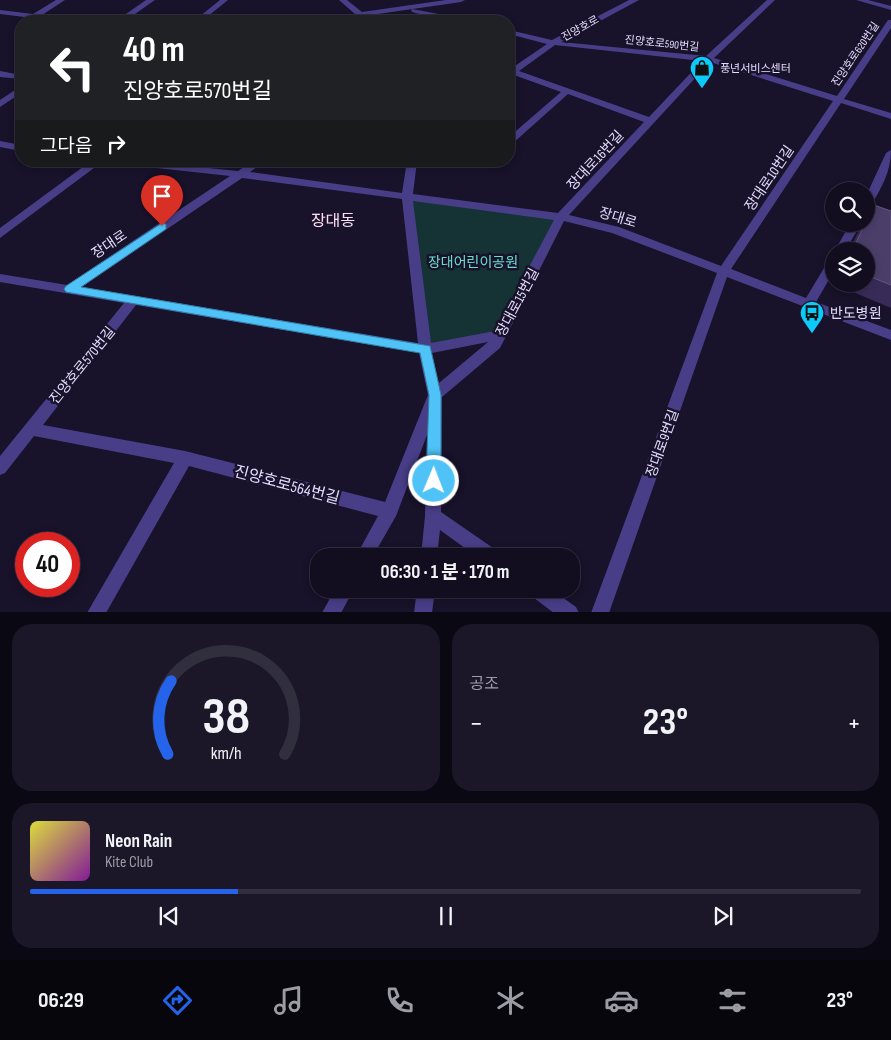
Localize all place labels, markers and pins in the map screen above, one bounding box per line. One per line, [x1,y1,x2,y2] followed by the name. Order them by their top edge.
[689,55,715,89] shop icon: 풍년서비스센터
[720,62,791,75] place label: 풍년서비스센터
[141,175,183,226] pin
[799,300,825,334] bus stop icon: 반도병원
[830,305,882,322] place label: 반도병원

